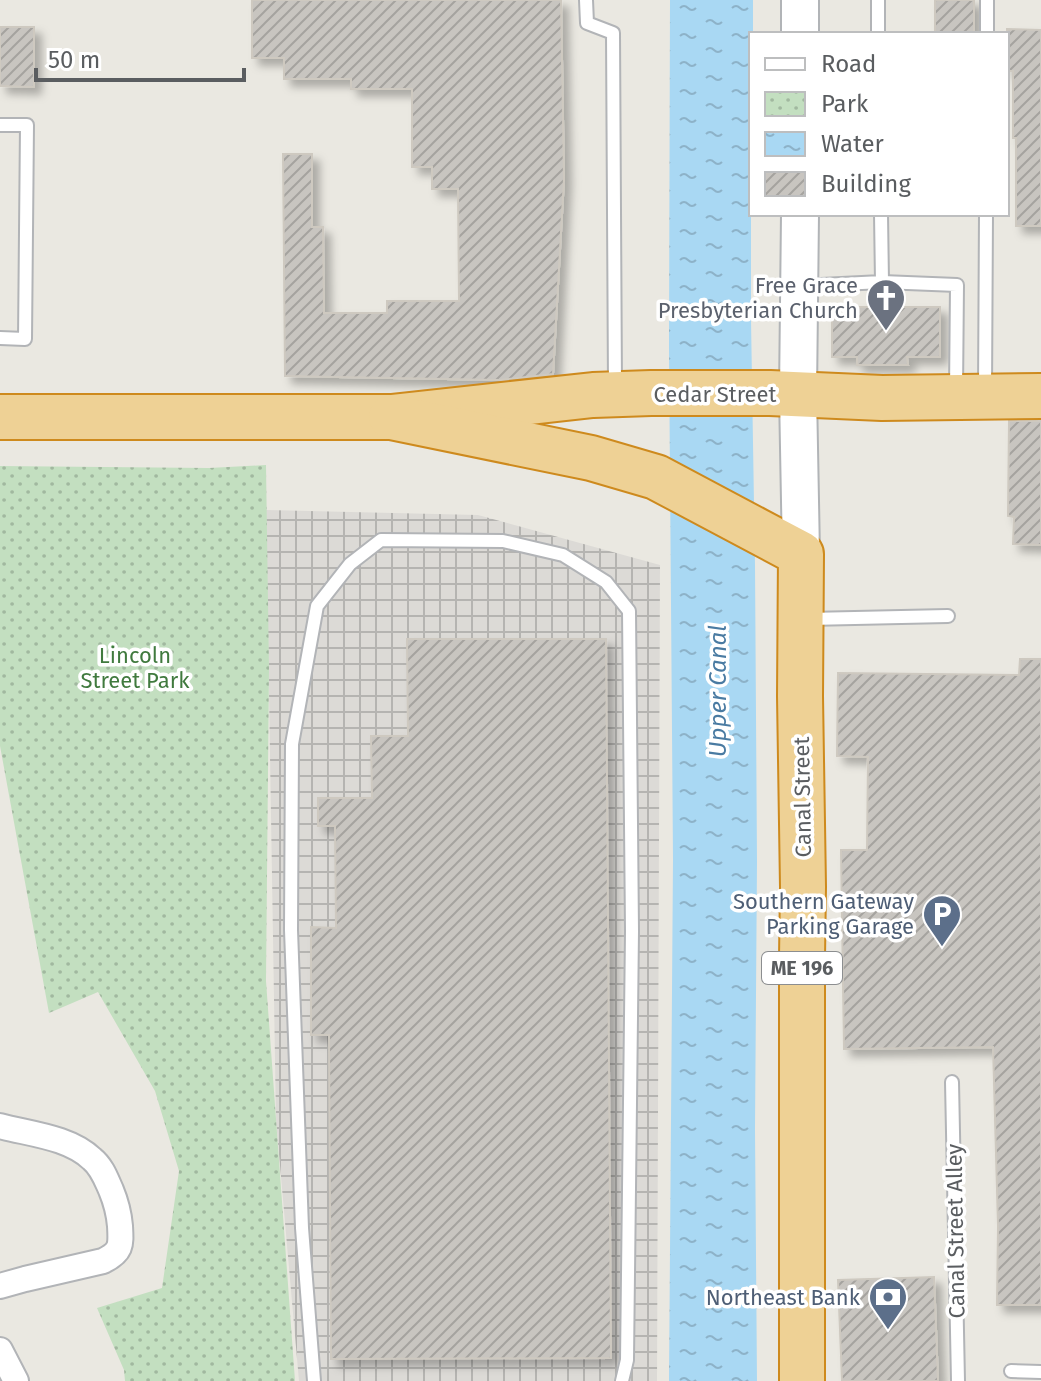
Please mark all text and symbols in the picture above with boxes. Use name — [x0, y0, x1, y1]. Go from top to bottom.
scale bar — [36, 32, 244, 82]
legend — [749, 32, 1009, 216]
text: 50 m — [48, 46, 100, 74]
text: Road — [821, 50, 876, 78]
text: Park — [821, 90, 869, 118]
text: Water — [821, 130, 885, 158]
text: Building — [821, 170, 911, 198]
place label: Free Grace Presbyterian Church — [658, 272, 858, 324]
church icon: Free Grace Presbyterian Church — [865, 277, 907, 332]
street label: Cedar Street — [653, 381, 777, 408]
water label: Upper Canal — [704, 625, 732, 757]
park label: Lincoln Street Park — [81, 642, 190, 694]
street label: Canal Street — [788, 736, 817, 858]
place label: Southern Gateway Parking Garage — [733, 888, 914, 940]
parking icon: Southern Gateway Parking Garage — [921, 893, 963, 948]
road number: ME 196 — [762, 952, 842, 984]
street label: Canal Street Alley — [940, 1143, 971, 1319]
bank icon: Northeast Bank — [867, 1276, 909, 1331]
place label: Northeast Bank — [706, 1284, 861, 1311]

